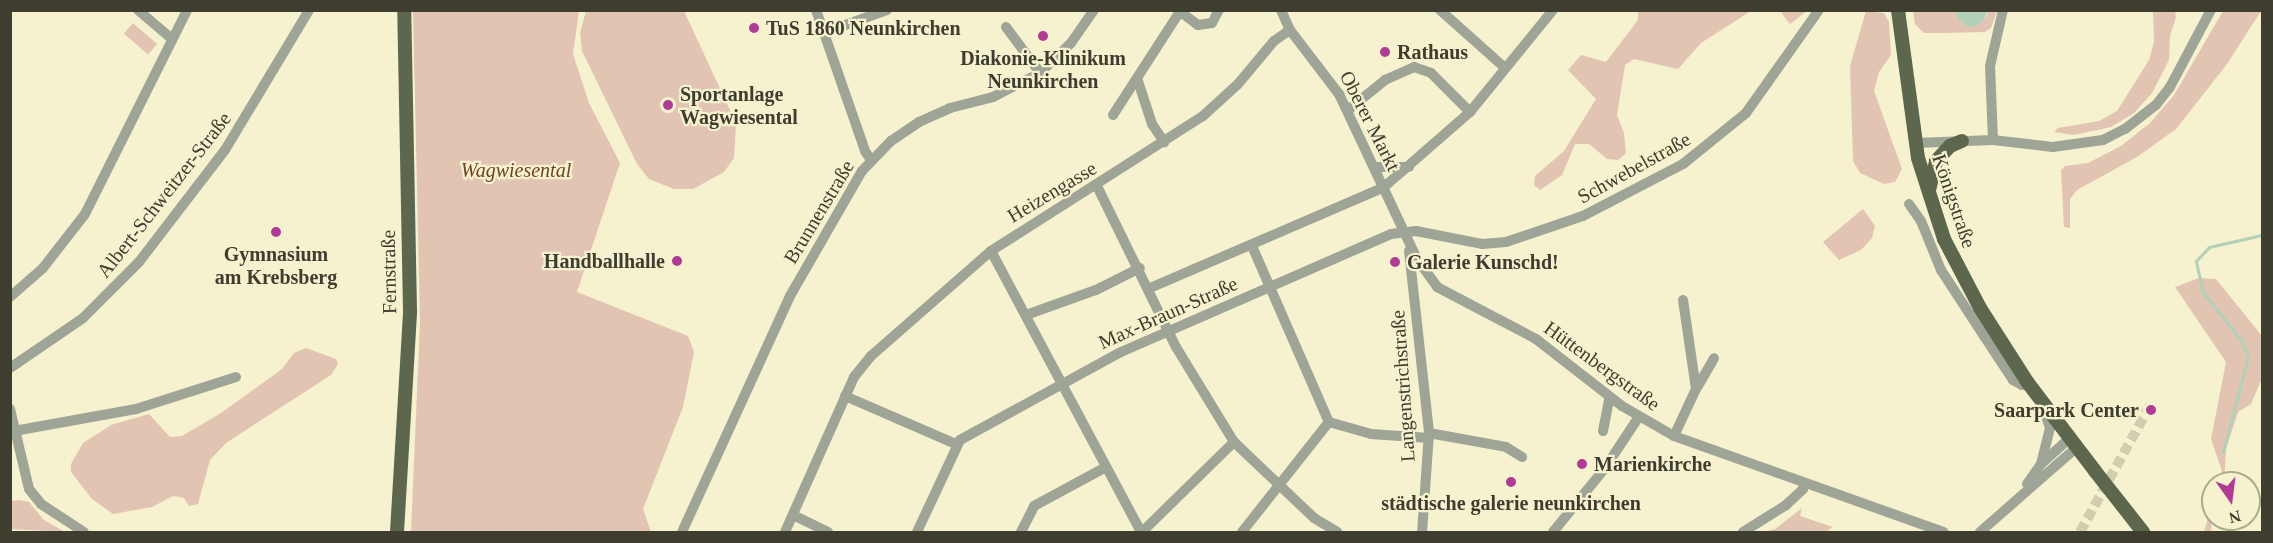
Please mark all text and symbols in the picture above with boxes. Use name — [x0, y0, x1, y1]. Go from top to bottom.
place label: TuS 1860 Neunkirchen — [766, 16, 961, 40]
marker: TuS 1860 Neunkirchen — [747, 21, 761, 35]
marker: Diakonie-Klinikum Neunkirchen — [1034, 27, 1052, 45]
place label: Rathaus — [1397, 40, 1468, 64]
marker: Rathaus — [1378, 45, 1392, 59]
place label: Diakonie-Klinikum Neunkirchen — [960, 47, 1126, 94]
street label: Oberer Markt — [1334, 67, 1406, 175]
place label: Sportanlage Wagwiesental — [680, 82, 798, 129]
marker: Sportanlage Wagwiesental — [661, 98, 675, 112]
street label: Albert-Schweitzer-Straße — [92, 107, 236, 283]
street label: Schwebelstraße — [1573, 127, 1695, 209]
street label: Königstraße — [1927, 151, 1981, 251]
street label: Brunnenstraße — [779, 156, 859, 268]
street label: Heizengasse — [1003, 156, 1101, 228]
park label: Wagwiesental — [461, 158, 571, 182]
marker: Gymnasium am Krebsberg — [269, 225, 283, 239]
street label: Fernstraße — [376, 230, 402, 314]
place label: Gymnasium am Krebsberg — [215, 242, 337, 289]
place label: Handballhalle — [544, 249, 665, 273]
place label: Galerie Kunschd! — [1407, 250, 1559, 274]
marker: Handballhalle — [670, 254, 684, 268]
marker: Galerie Kunschd! — [1388, 255, 1402, 269]
street label: Max-Braun-Straße — [1095, 272, 1241, 354]
street label: Langenstrichstraße — [1386, 309, 1420, 463]
street label: Hüttenbergstraße — [1539, 316, 1665, 416]
place label: Saarpark Center — [1994, 398, 2139, 422]
marker: Saarpark Center — [2144, 403, 2158, 417]
place label: Marienkirche — [1594, 452, 1711, 476]
marker: Marienkirche — [1575, 457, 1589, 471]
north arrow — [2201, 471, 2261, 531]
marker: städtische galerie neunkirchen — [1504, 475, 1518, 489]
place label: städtische galerie neunkirchen — [1381, 491, 1641, 515]
text: N — [2227, 507, 2243, 527]

